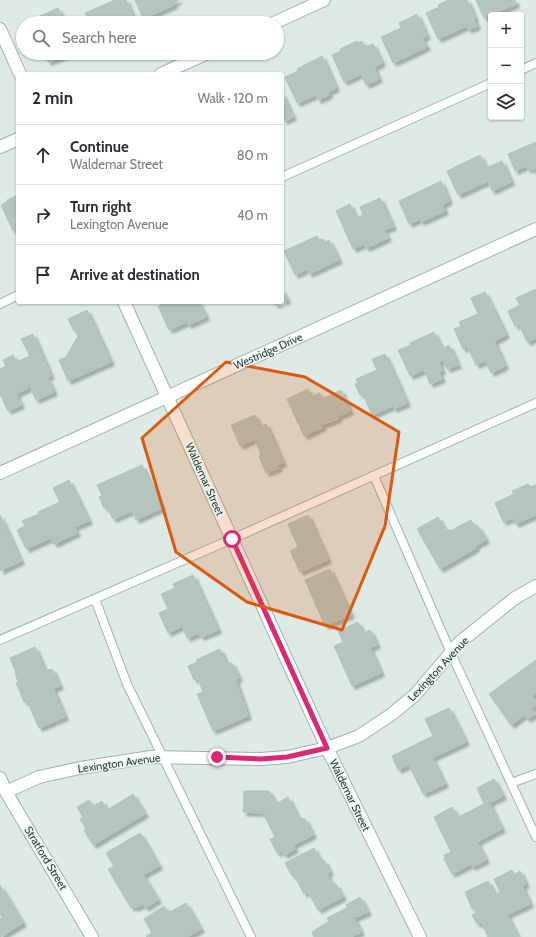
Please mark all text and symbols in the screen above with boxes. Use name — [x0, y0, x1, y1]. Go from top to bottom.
map controls — [488, 12, 524, 120]
button: + — [488, 12, 524, 48]
search box — [16, 16, 284, 60]
icon: search — [30, 27, 52, 49]
text: Search here — [62, 29, 137, 47]
button: − — [488, 48, 524, 84]
button: layers — [488, 84, 524, 120]
text: 2 min — [32, 88, 73, 108]
text: Walk · 120 m — [198, 90, 268, 106]
text: Continue — [70, 138, 129, 156]
icon: ahead — [32, 144, 54, 166]
text: 80 m — [237, 147, 268, 163]
text: Waldemar Street — [70, 156, 163, 172]
text: Turn right — [70, 198, 131, 216]
icon: right — [32, 204, 54, 226]
text: 40 m — [237, 207, 268, 223]
text: Lexington Avenue — [70, 216, 169, 232]
icon: arrive — [32, 264, 54, 286]
text: Arrive at destination — [70, 266, 200, 284]
street label: Westridge Drive — [231, 329, 305, 372]
street label: Waldemar Street — [183, 440, 228, 518]
route start — [223, 530, 241, 548]
street label: Lexington Avenue — [404, 633, 472, 704]
route end — [208, 748, 226, 766]
street label: Lexington Avenue — [77, 750, 162, 776]
street label: Waldemar Street — [326, 757, 374, 834]
street label: Stratford Street — [21, 824, 71, 893]

